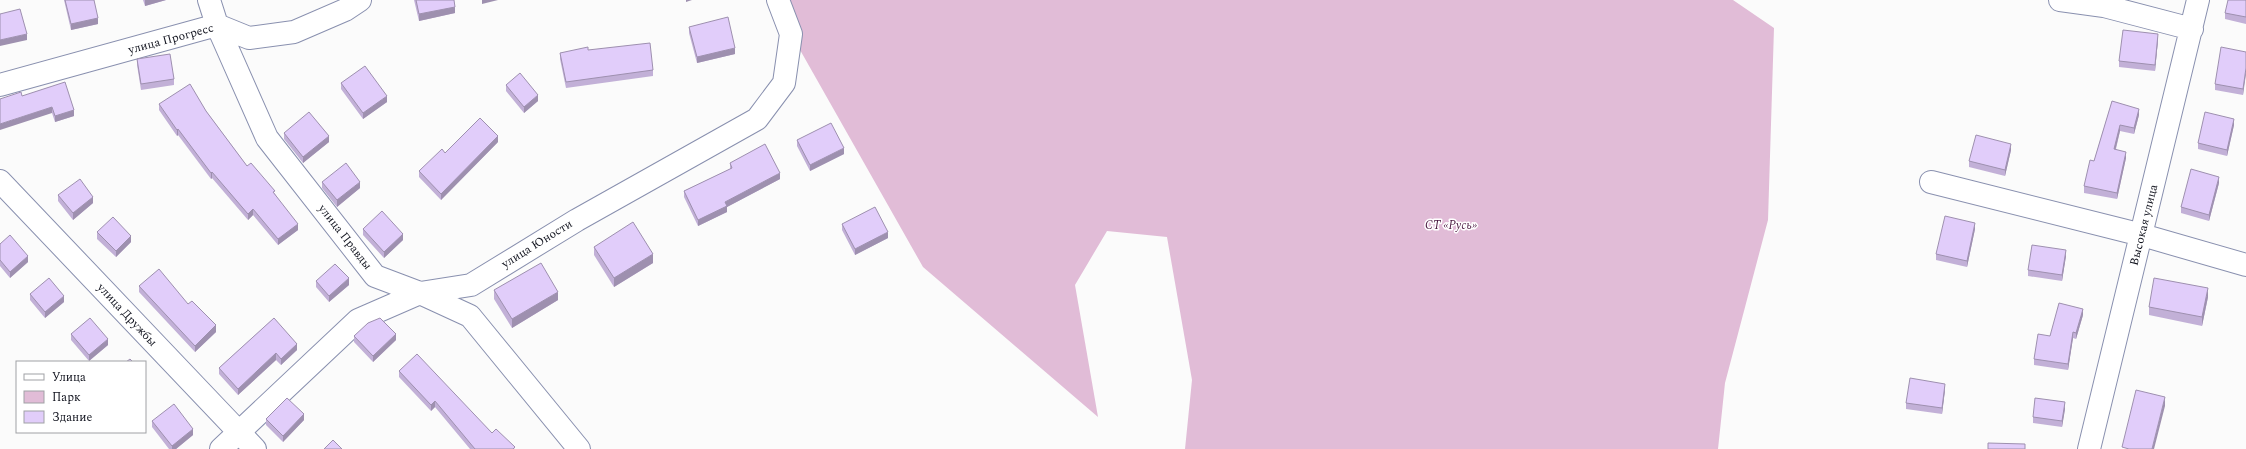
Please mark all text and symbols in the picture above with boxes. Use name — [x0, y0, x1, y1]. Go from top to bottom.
street label: улица Прогресс — [125, 18, 216, 60]
street label: Высокая улица — [2125, 182, 2163, 268]
street label: улица Правды — [313, 199, 377, 274]
street label: улица Юности — [497, 215, 576, 274]
park label: СТ «Русь» — [1425, 216, 1477, 235]
street label: улица Дружбы — [92, 278, 162, 351]
legend — [16, 361, 146, 433]
text: Улица — [52, 368, 86, 387]
text: Парк — [52, 388, 81, 407]
text: Здание — [52, 408, 92, 427]

